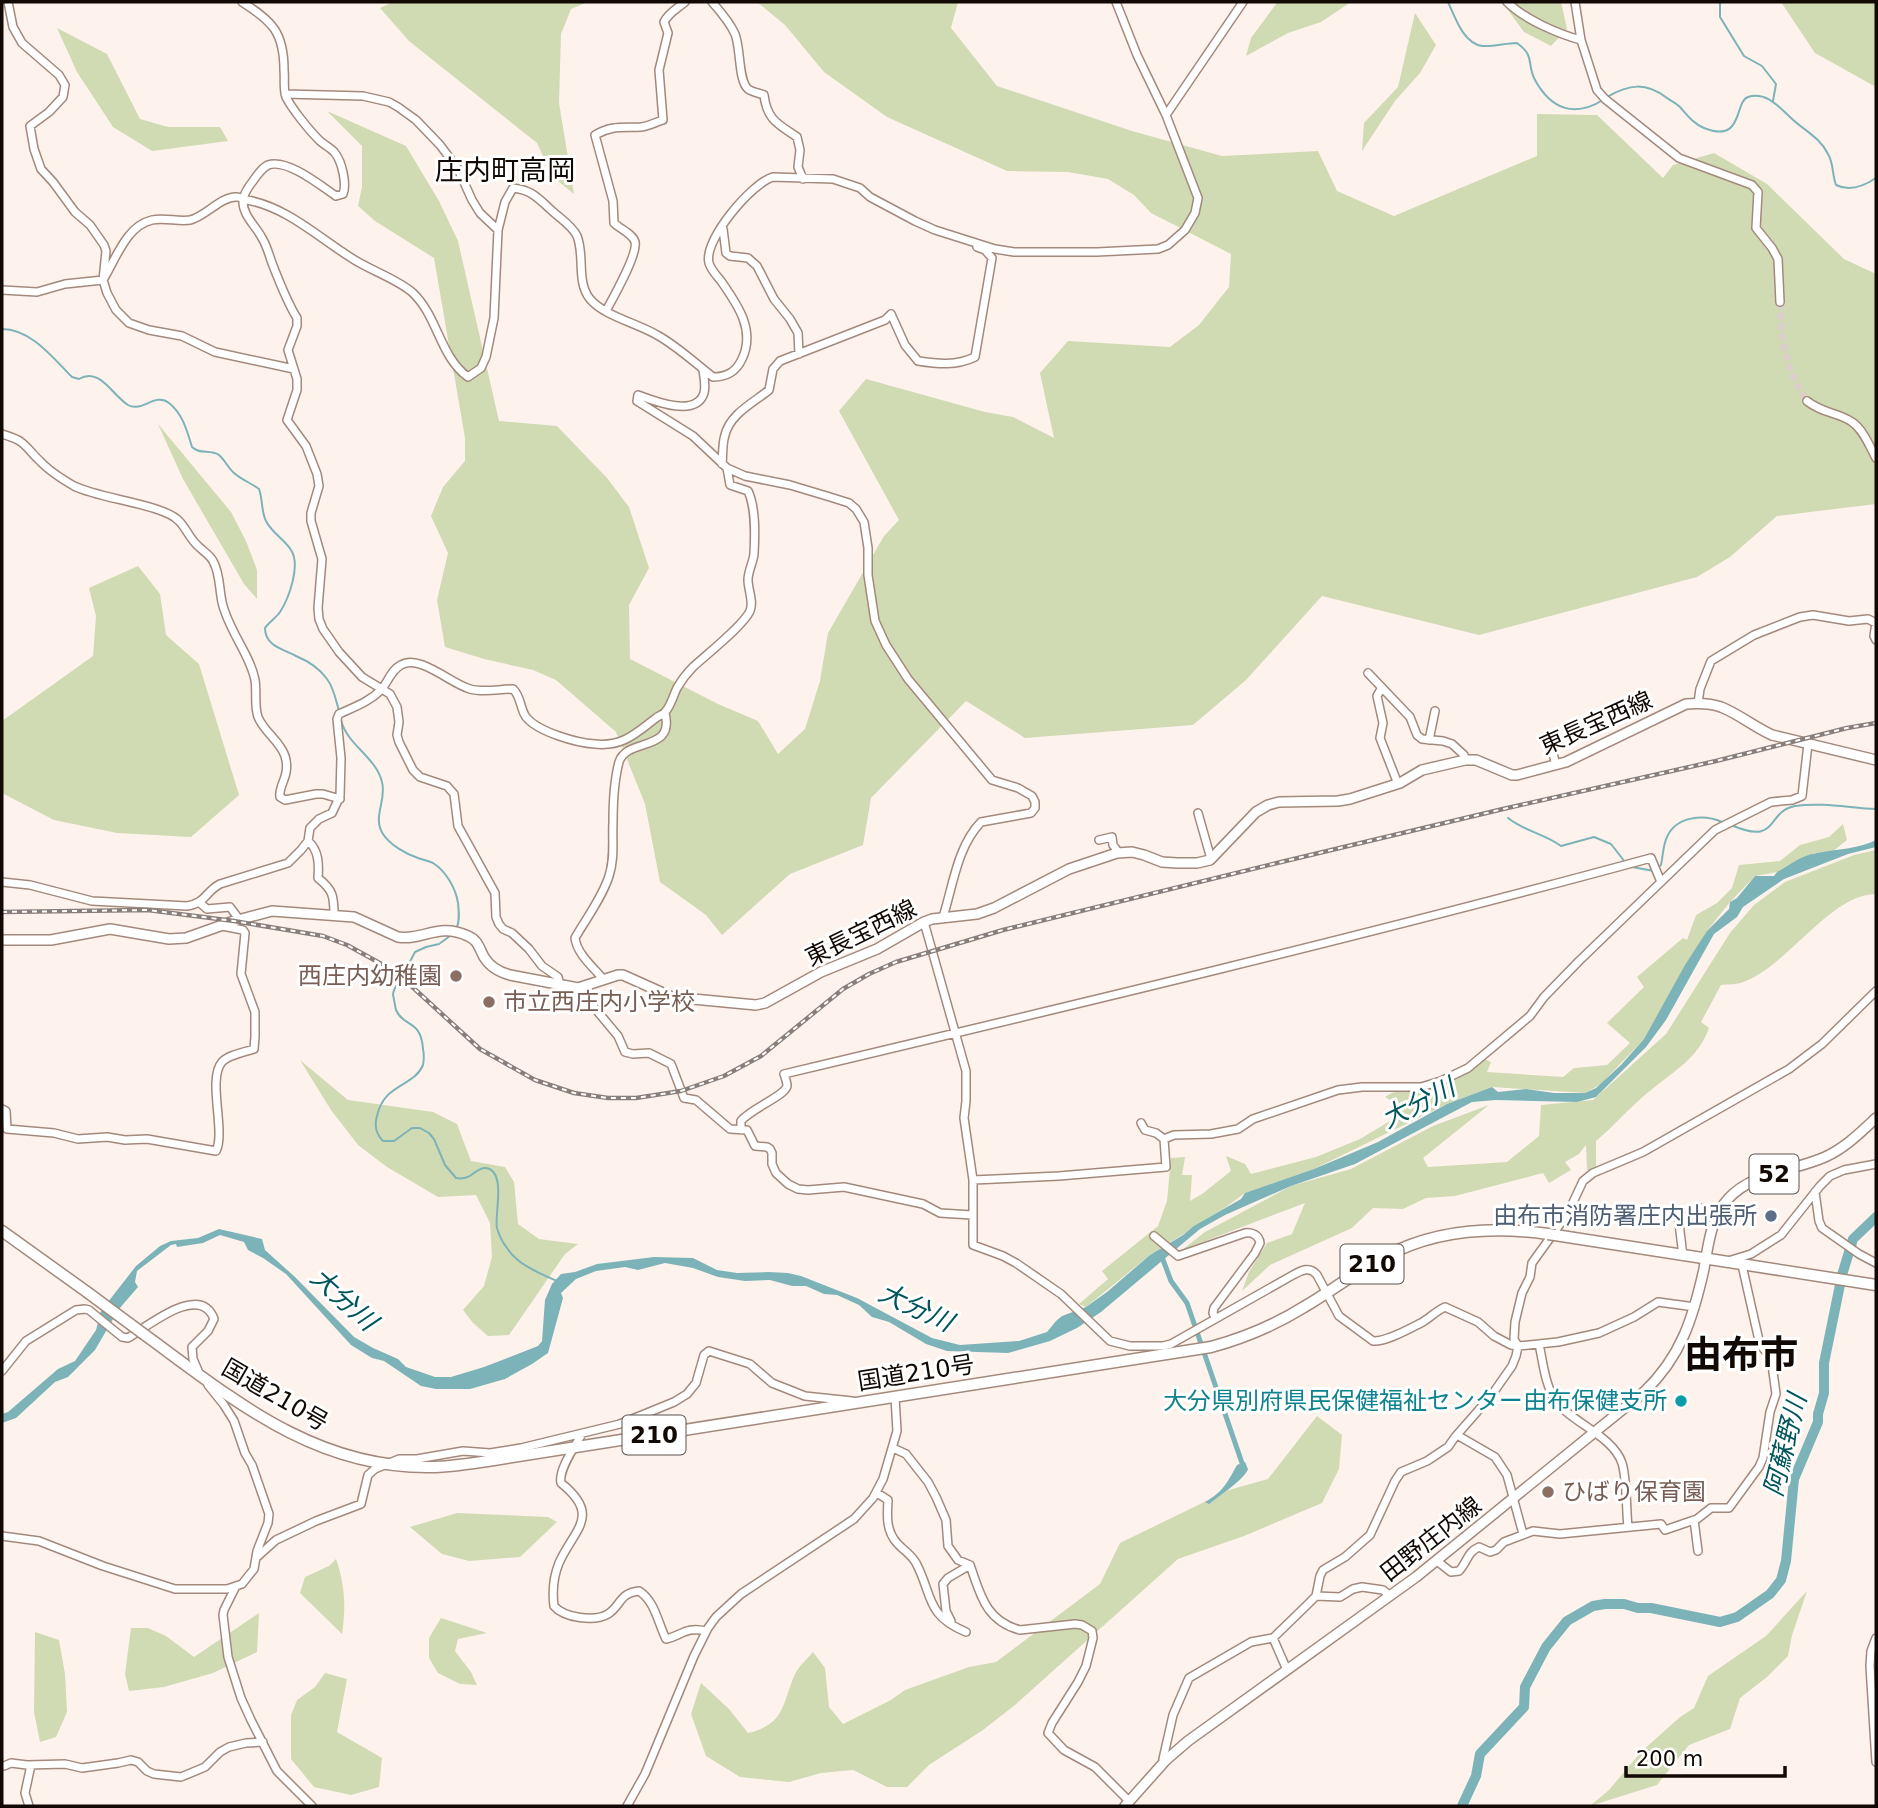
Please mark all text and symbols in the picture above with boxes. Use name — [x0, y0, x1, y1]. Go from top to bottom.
district label: 庄内町高岡 — [435, 154, 575, 187]
street label: 東長宝西線 — [1535, 686, 1657, 760]
street label: 東長宝西線 — [801, 894, 921, 972]
place label: 西庄内幼稚園 — [298, 962, 442, 990]
marker: 西庄内幼稚園 — [448, 968, 464, 984]
place label: 市立西庄内小学校 — [503, 988, 695, 1016]
marker: 市立西庄内小学校 — [481, 994, 497, 1010]
water label: 大分川 — [1376, 1071, 1462, 1134]
road number: 52 — [1750, 1154, 1798, 1194]
place label: 由布市消防署庄内出張所 — [1493, 1202, 1757, 1230]
marker: 由布市消防署庄内出張所 — [1763, 1208, 1779, 1224]
road number: 210 — [1340, 1245, 1404, 1284]
water label: 大分川 — [305, 1262, 385, 1338]
water label: 大分川 — [874, 1277, 960, 1338]
district label: 由布市 — [1684, 1333, 1798, 1377]
street label: 国道210号 — [856, 1350, 976, 1396]
street label: 国道210号 — [217, 1353, 333, 1437]
place label: 大分県別府県民保健福祉センター由布保健支所 — [1163, 1387, 1667, 1415]
water label: 阿蘇野川 — [1758, 1388, 1813, 1499]
marker: 大分県別府県民保健福祉センター由布保健支所 — [1673, 1393, 1689, 1409]
road number: 210 — [622, 1416, 686, 1454]
place label: ひばり保育園 — [1562, 1478, 1706, 1506]
marker: ひばり保育園 — [1540, 1484, 1556, 1500]
street label: 田野庄内線 — [1375, 1491, 1487, 1587]
scale bar — [1626, 1734, 1785, 1778]
text: 200 m — [1636, 1747, 1703, 1771]

